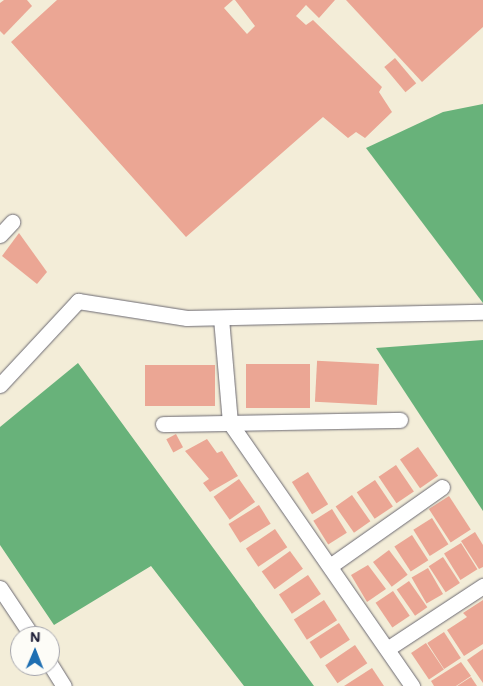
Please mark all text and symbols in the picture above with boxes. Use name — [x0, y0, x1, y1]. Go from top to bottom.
north arrow — [10, 626, 60, 676]
text: N — [30, 627, 41, 646]

